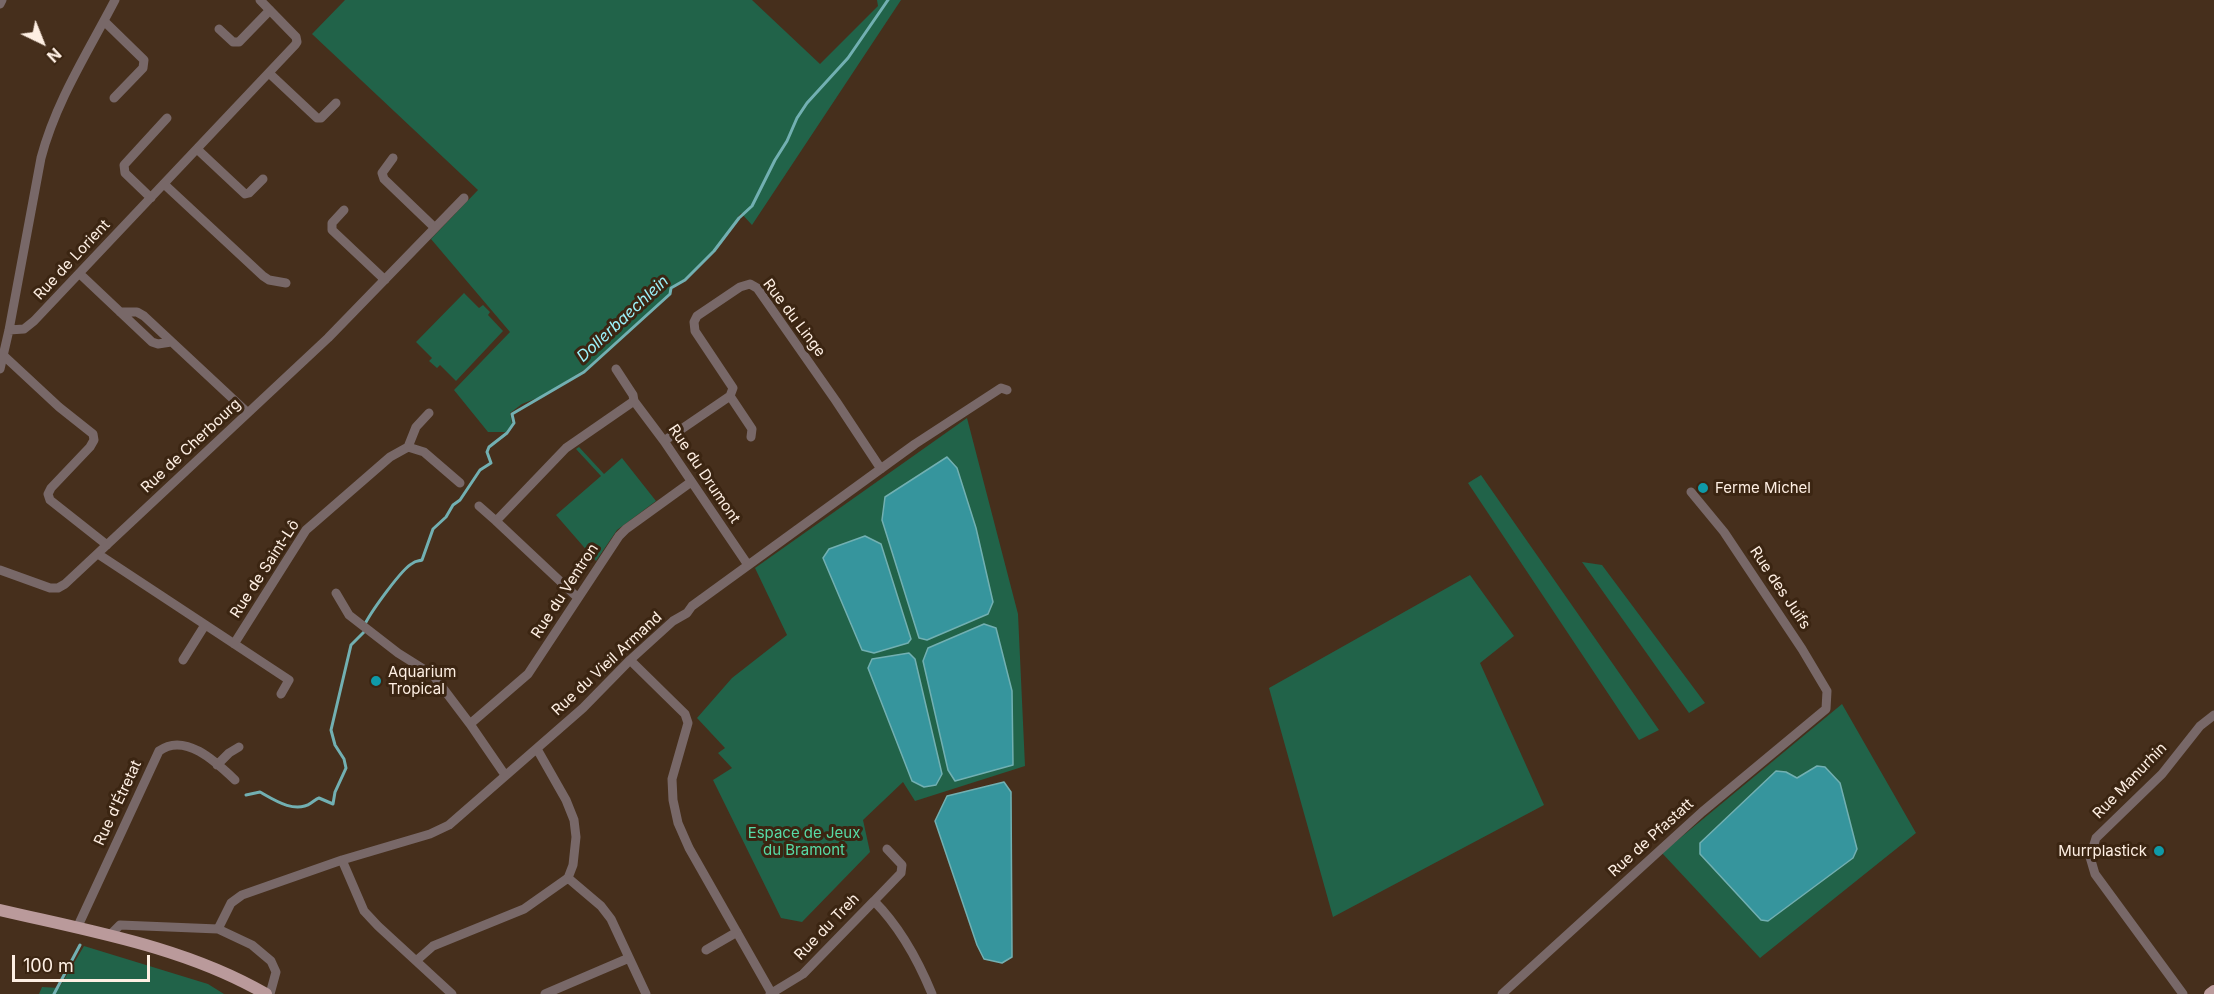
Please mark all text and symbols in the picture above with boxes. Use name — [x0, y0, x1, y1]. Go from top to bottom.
north arrow — [12, 12, 72, 72]
text: N — [43, 44, 66, 67]
street label: Rue de Lorient — [30, 216, 114, 304]
water label: Dollerbaechlein — [573, 272, 673, 366]
street label: Rue du Linge — [759, 276, 829, 360]
street label: Rue de Cherbourg — [137, 395, 245, 497]
street label: Rue du Drumont — [664, 421, 744, 527]
place label: Ferme Michel — [1715, 479, 1811, 497]
marker: Ferme Michel — [1696, 481, 1710, 495]
street label: Rue de Saint-Lô — [227, 517, 303, 621]
street label: Rue du Ventron — [528, 540, 602, 642]
street label: Rue des Juifs — [1746, 543, 1814, 633]
street label: Rue du Vieil Armand — [548, 608, 666, 720]
place label: Aquarium Tropical — [388, 663, 456, 698]
marker: Aquarium Tropical — [369, 674, 383, 688]
street label: Rue Manurhin — [2089, 739, 2171, 823]
street label: Rue d'Étretat — [90, 758, 146, 848]
street label: Rue de Pfastatt — [1605, 795, 1697, 881]
park label: Espace de Jeux du Bramont — [748, 824, 860, 859]
place label: Murrplastick — [2058, 842, 2147, 860]
marker: Murrplastick — [2152, 844, 2166, 858]
street label: Rue du Treh — [791, 890, 863, 964]
scale bar — [15, 943, 153, 981]
text: 100 m — [23, 955, 74, 976]

